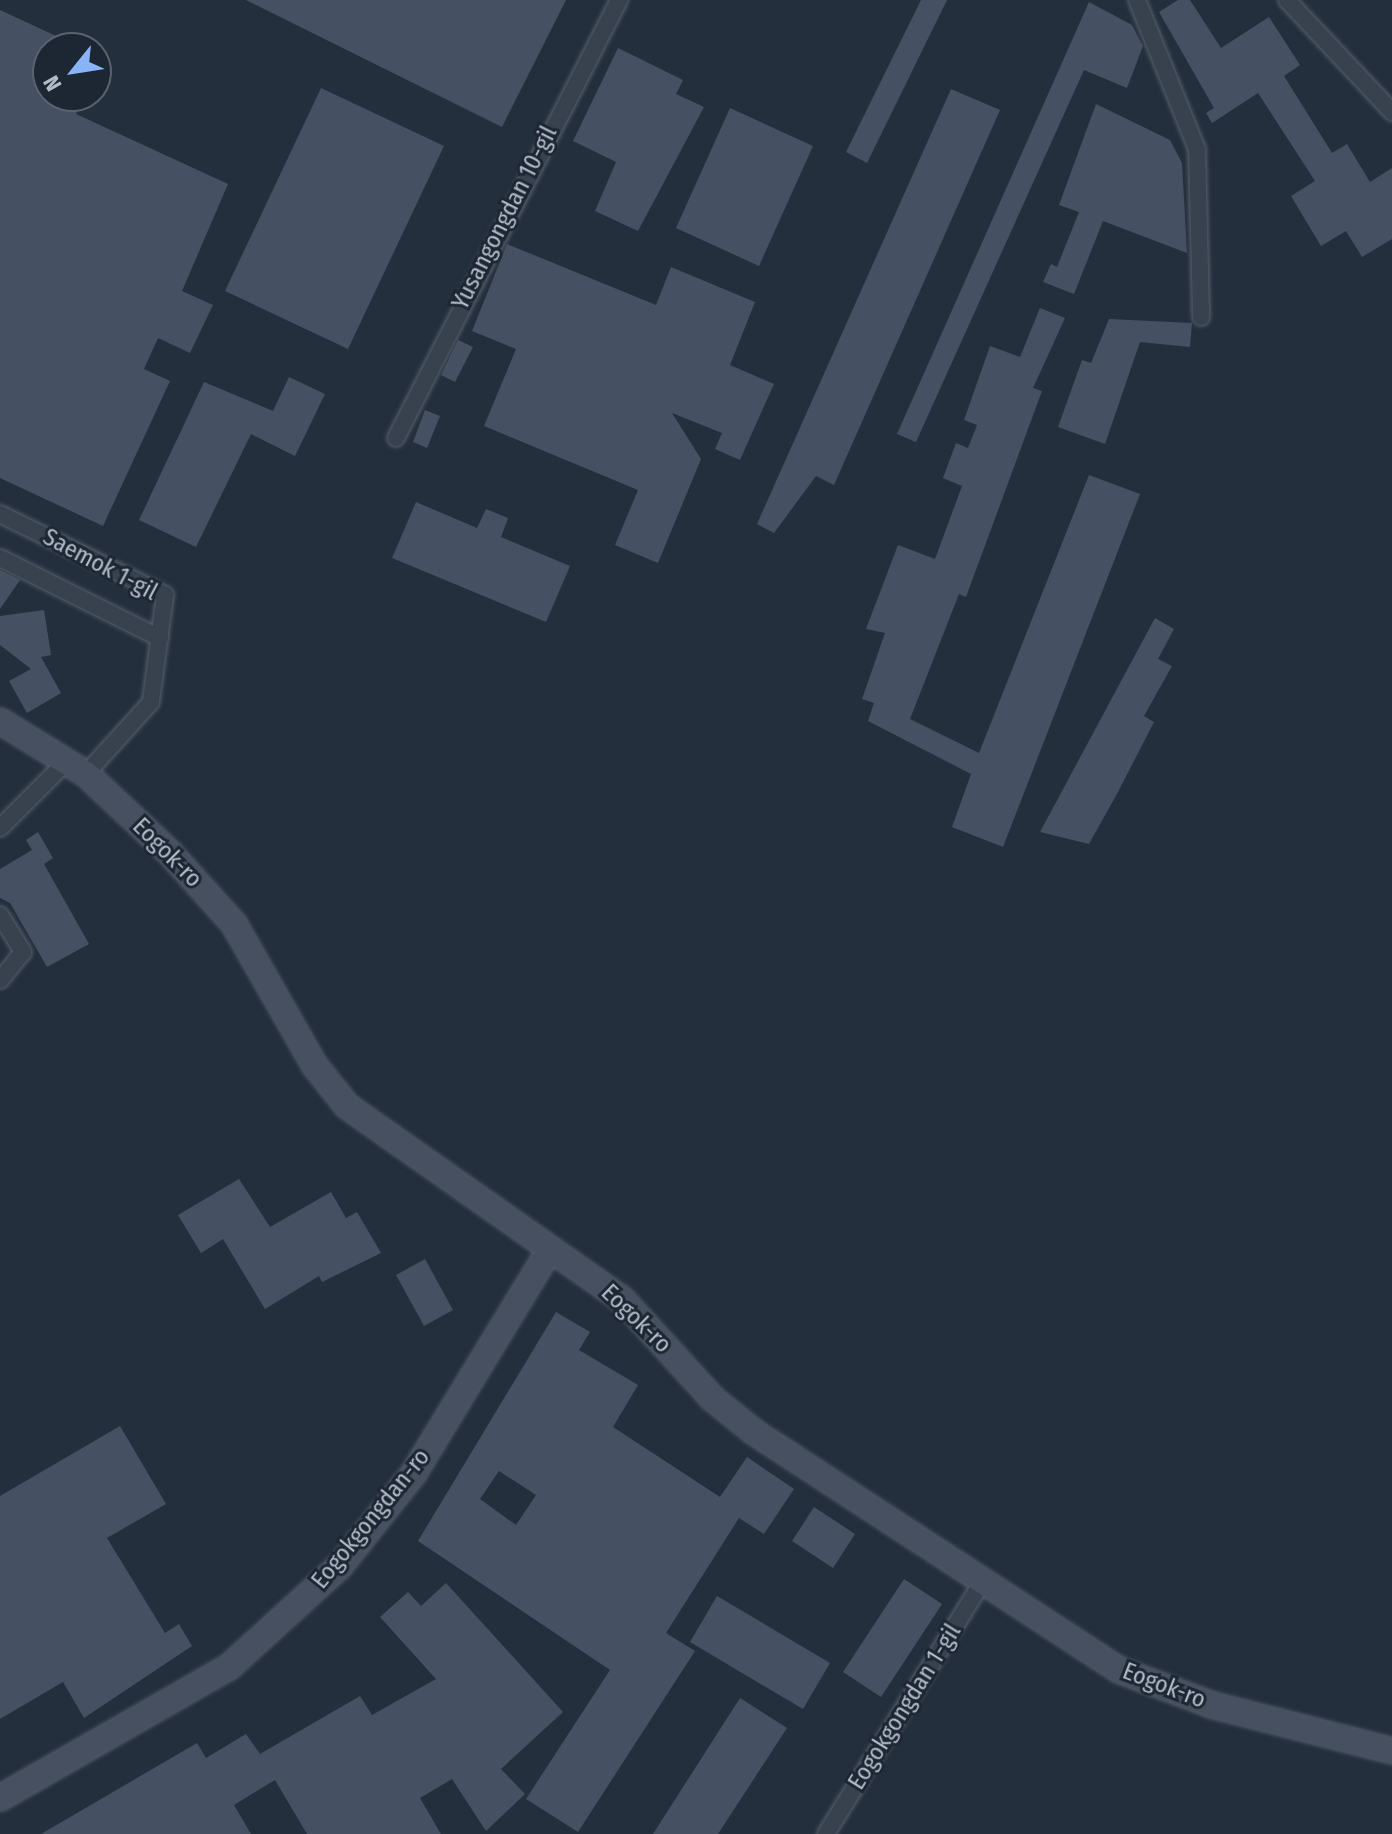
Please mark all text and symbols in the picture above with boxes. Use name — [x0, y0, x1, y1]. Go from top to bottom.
north arrow — [32, 32, 112, 112]
text: N — [38, 71, 68, 96]
street label: Yusangongdan 10-gil — [446, 121, 564, 315]
street label: Saemok 1-gil — [38, 523, 162, 607]
street label: Eogok-ro — [126, 812, 208, 894]
street label: Eogok-ro — [595, 1279, 677, 1359]
street label: Eogokgongdan-ro — [306, 1443, 436, 1595]
street label: Eogokgongdan 1-gil — [843, 1619, 967, 1795]
street label: Eogok-ro — [1118, 1657, 1210, 1715]

